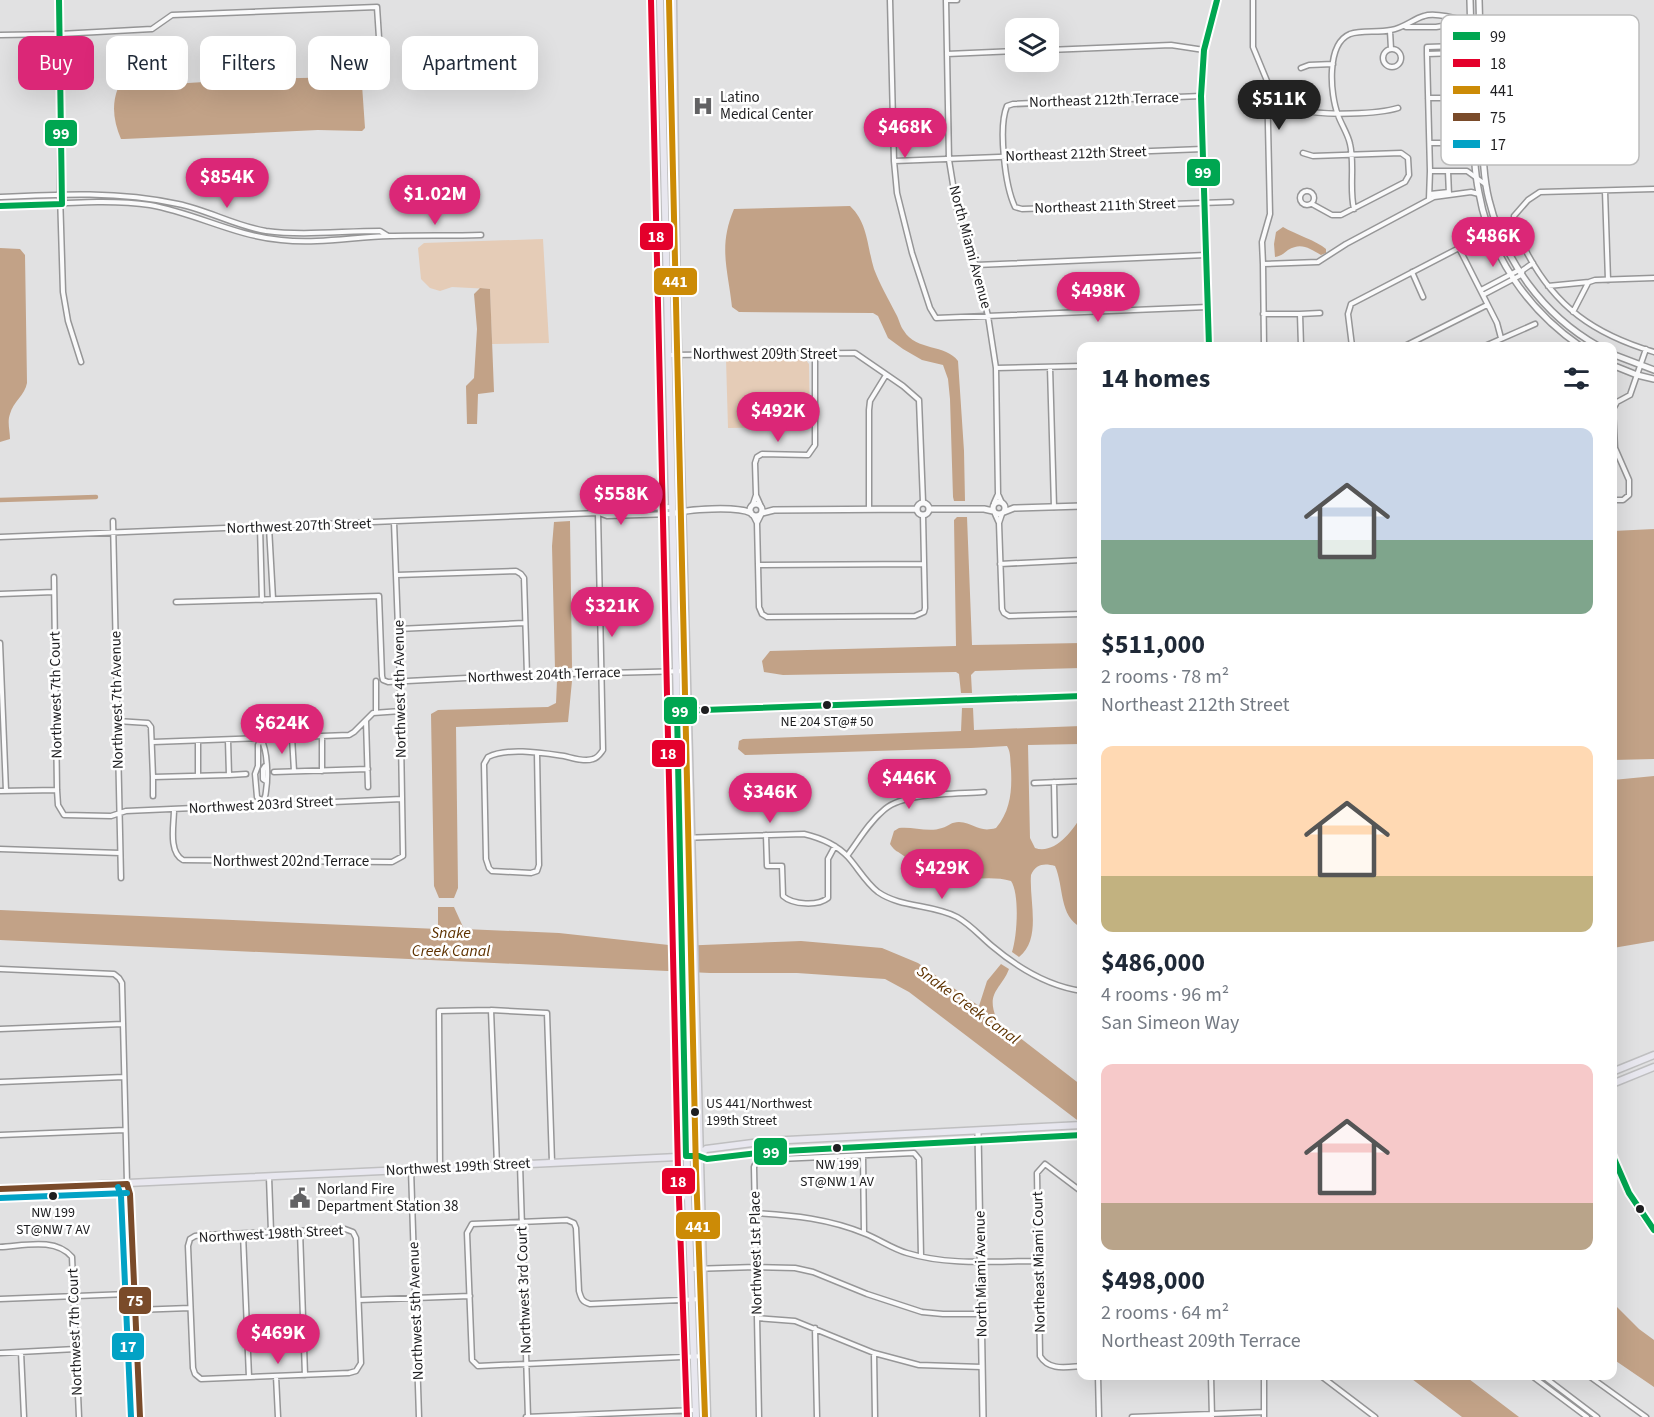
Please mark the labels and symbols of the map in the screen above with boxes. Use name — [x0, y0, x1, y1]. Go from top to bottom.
legend — [1441, 15, 1639, 165]
text: 99 — [1490, 26, 1506, 48]
text: 18 — [1490, 53, 1506, 75]
pin: $511K — [1237, 80, 1321, 131]
text: 441 — [1490, 80, 1514, 102]
place label: Latino Medical Center — [720, 87, 814, 125]
street label: Northeast 212th Terrace — [1029, 87, 1179, 113]
hospital icon: Latino Medical Center — [691, 94, 715, 118]
text: 75 — [1490, 107, 1506, 129]
pin: $468K — [863, 108, 947, 159]
line badge: 99 — [44, 119, 78, 147]
text: 99 — [53, 123, 69, 145]
text: 17 — [1490, 134, 1506, 156]
street label: Northeast 212th Street — [1005, 141, 1147, 167]
pin: $854K — [185, 158, 269, 209]
line badge: 99 — [1186, 158, 1221, 187]
text: 99 — [1195, 162, 1211, 184]
pin: $1.02M — [386, 175, 484, 226]
street label: North Miami Avenue — [943, 183, 997, 311]
street label: Northeast 211th Street — [1034, 193, 1176, 219]
pin: $486K — [1451, 217, 1535, 268]
line badge: 18 — [639, 222, 674, 251]
text: 18 — [648, 226, 664, 248]
line badge: 441 — [653, 267, 698, 296]
text: 441 — [662, 271, 688, 293]
pin: $498K — [1056, 272, 1140, 323]
street label: Northwest 209th Street — [693, 344, 837, 365]
pin: $492K — [736, 392, 820, 443]
pin: $558K — [579, 475, 663, 526]
street label: Northwest 207th Street — [226, 513, 372, 539]
pin: $321K — [570, 587, 654, 638]
street label: Northwest 4th Avenue — [388, 620, 412, 758]
street label: Northwest 7th Court — [44, 631, 68, 759]
street label: Northwest 7th Avenue — [105, 631, 129, 769]
street label: Northwest 204th Terrace — [467, 662, 621, 688]
line badge: 99 — [663, 696, 698, 725]
marker: NE 204 ST@# 50 — [821, 699, 833, 711]
text: 99 — [672, 701, 688, 723]
pin: $624K — [240, 704, 324, 755]
unlabelled marker — [699, 704, 711, 716]
place label: NE 204 ST@# 50 — [780, 712, 874, 732]
line badge: 18 — [651, 739, 686, 768]
text: 18 — [660, 743, 676, 765]
pin: $446K — [867, 759, 951, 810]
pin: $346K — [728, 773, 812, 824]
street label: Northwest 203rd Street — [188, 791, 334, 819]
pin: $429K — [900, 849, 984, 900]
street label: Northwest 202nd Terrace — [213, 851, 369, 872]
water label: Snake Creek Canal — [412, 922, 490, 962]
water label: Snake Creek Canal — [912, 960, 1024, 1050]
place label: US 441/Northwest 199th Street — [706, 1094, 812, 1131]
marker: US 441/Northwest 199th Street — [689, 1106, 701, 1118]
line badge: 99 — [753, 1137, 788, 1166]
text: 99 — [763, 1142, 779, 1164]
marker: NW 199 ST@NW 1 AV — [831, 1142, 843, 1154]
street label: Northwest 199th Street — [385, 1153, 531, 1181]
place label: NW 199 ST@NW 1 AV — [800, 1155, 875, 1192]
line badge: 18 — [661, 1167, 696, 1195]
text: 18 — [670, 1171, 686, 1193]
place label: Norland Fire Department Station 38 — [317, 1179, 459, 1217]
public building icon: Norland Fire Department Station 38 — [288, 1186, 312, 1210]
marker: NW 199 ST@NW 7 AV — [47, 1190, 59, 1202]
street label: Northwest 1st Place — [744, 1191, 768, 1315]
street label: Northeast Miami Court — [1027, 1191, 1051, 1333]
place label: NW 199 ST@NW 7 AV — [16, 1203, 91, 1240]
unlabelled marker — [1634, 1203, 1646, 1215]
street label: North Miami Avenue — [969, 1210, 993, 1338]
line badge: 441 — [675, 1211, 721, 1240]
text: 441 — [685, 1216, 711, 1238]
street label: Northwest 198th Street — [198, 1220, 344, 1248]
street label: Northwest 3rd Court — [511, 1226, 537, 1354]
street label: Northwest 5th Avenue — [403, 1241, 429, 1381]
street label: Northwest 7th Court — [62, 1268, 88, 1396]
line badge: 75 — [118, 1286, 152, 1315]
text: 75 — [127, 1290, 143, 1312]
pin: $469K — [236, 1314, 320, 1365]
line badge: 17 — [111, 1332, 145, 1361]
text: 17 — [120, 1336, 136, 1358]

